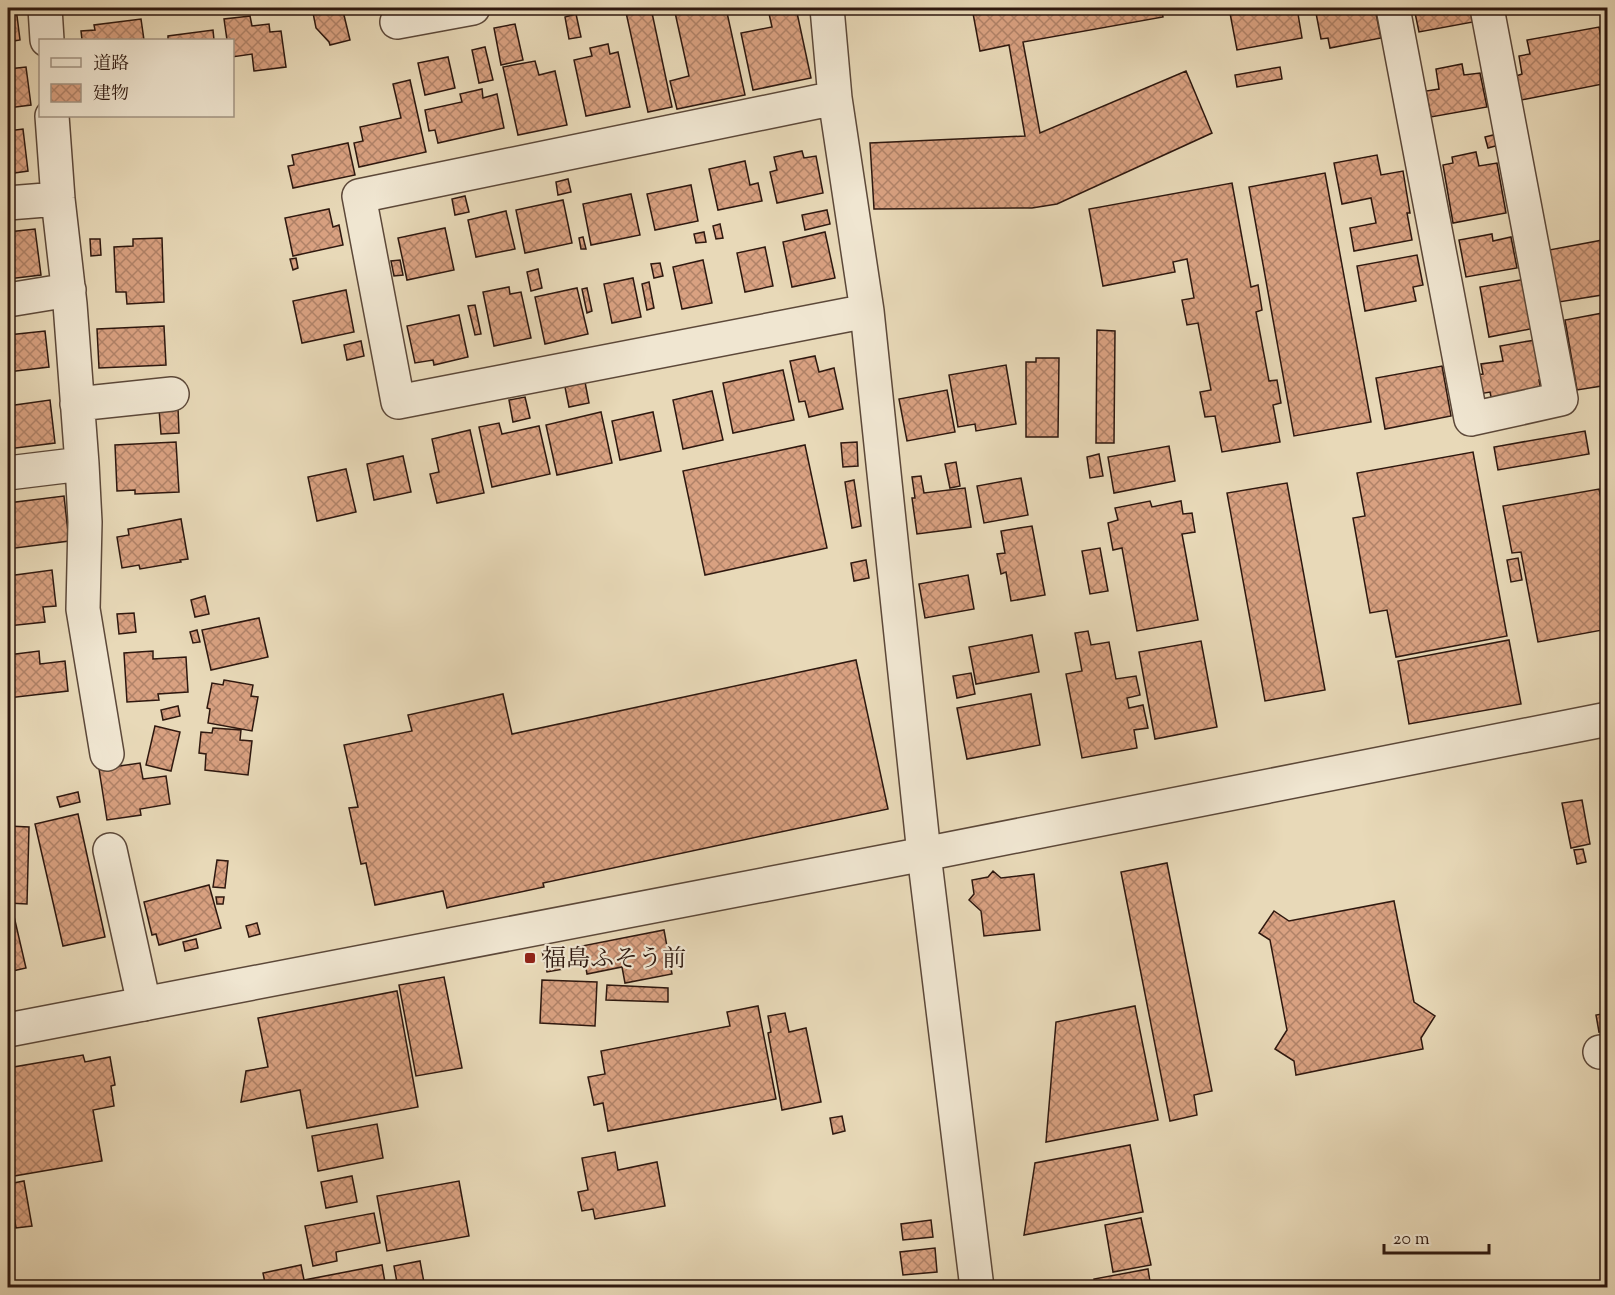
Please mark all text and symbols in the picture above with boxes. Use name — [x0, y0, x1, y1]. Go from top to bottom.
legend — [39, 39, 234, 117]
text: 道路 — [93, 52, 129, 78]
text: 建物 — [93, 82, 129, 108]
place label: 福島ふそう前 — [542, 943, 686, 977]
marker: 福島ふそう前 — [523, 951, 537, 965]
scale bar — [1384, 1217, 1489, 1255]
text: 20 m — [1393, 1227, 1430, 1253]

